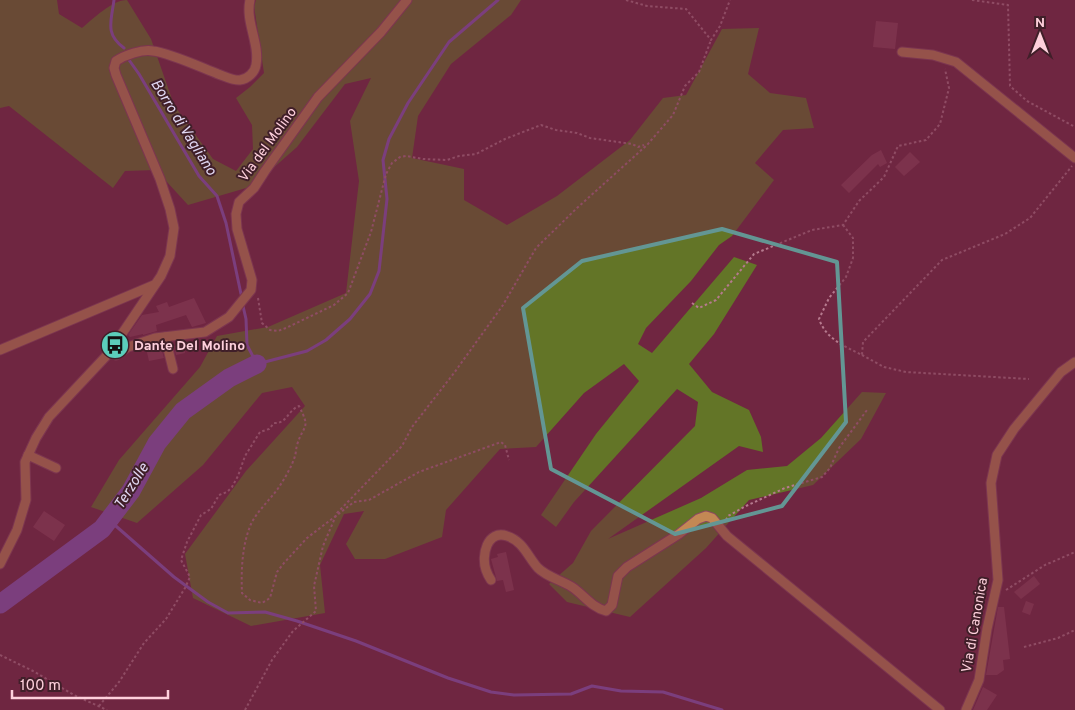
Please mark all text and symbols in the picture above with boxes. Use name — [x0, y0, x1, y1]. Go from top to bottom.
north arrow — [1015, 10, 1065, 60]
text: N — [1035, 15, 1045, 32]
water label: Borro di Vagliano — [146, 76, 220, 179]
street label: Via del Molino — [235, 104, 301, 185]
bus stop icon: Dante Del Molino — [100, 330, 130, 360]
place label: Dante Del Molino — [134, 338, 245, 355]
water label: Terzolle — [111, 460, 154, 513]
street label: Via di Canonica — [959, 576, 992, 674]
scale bar — [12, 668, 169, 700]
text: 100 m — [20, 677, 61, 696]

